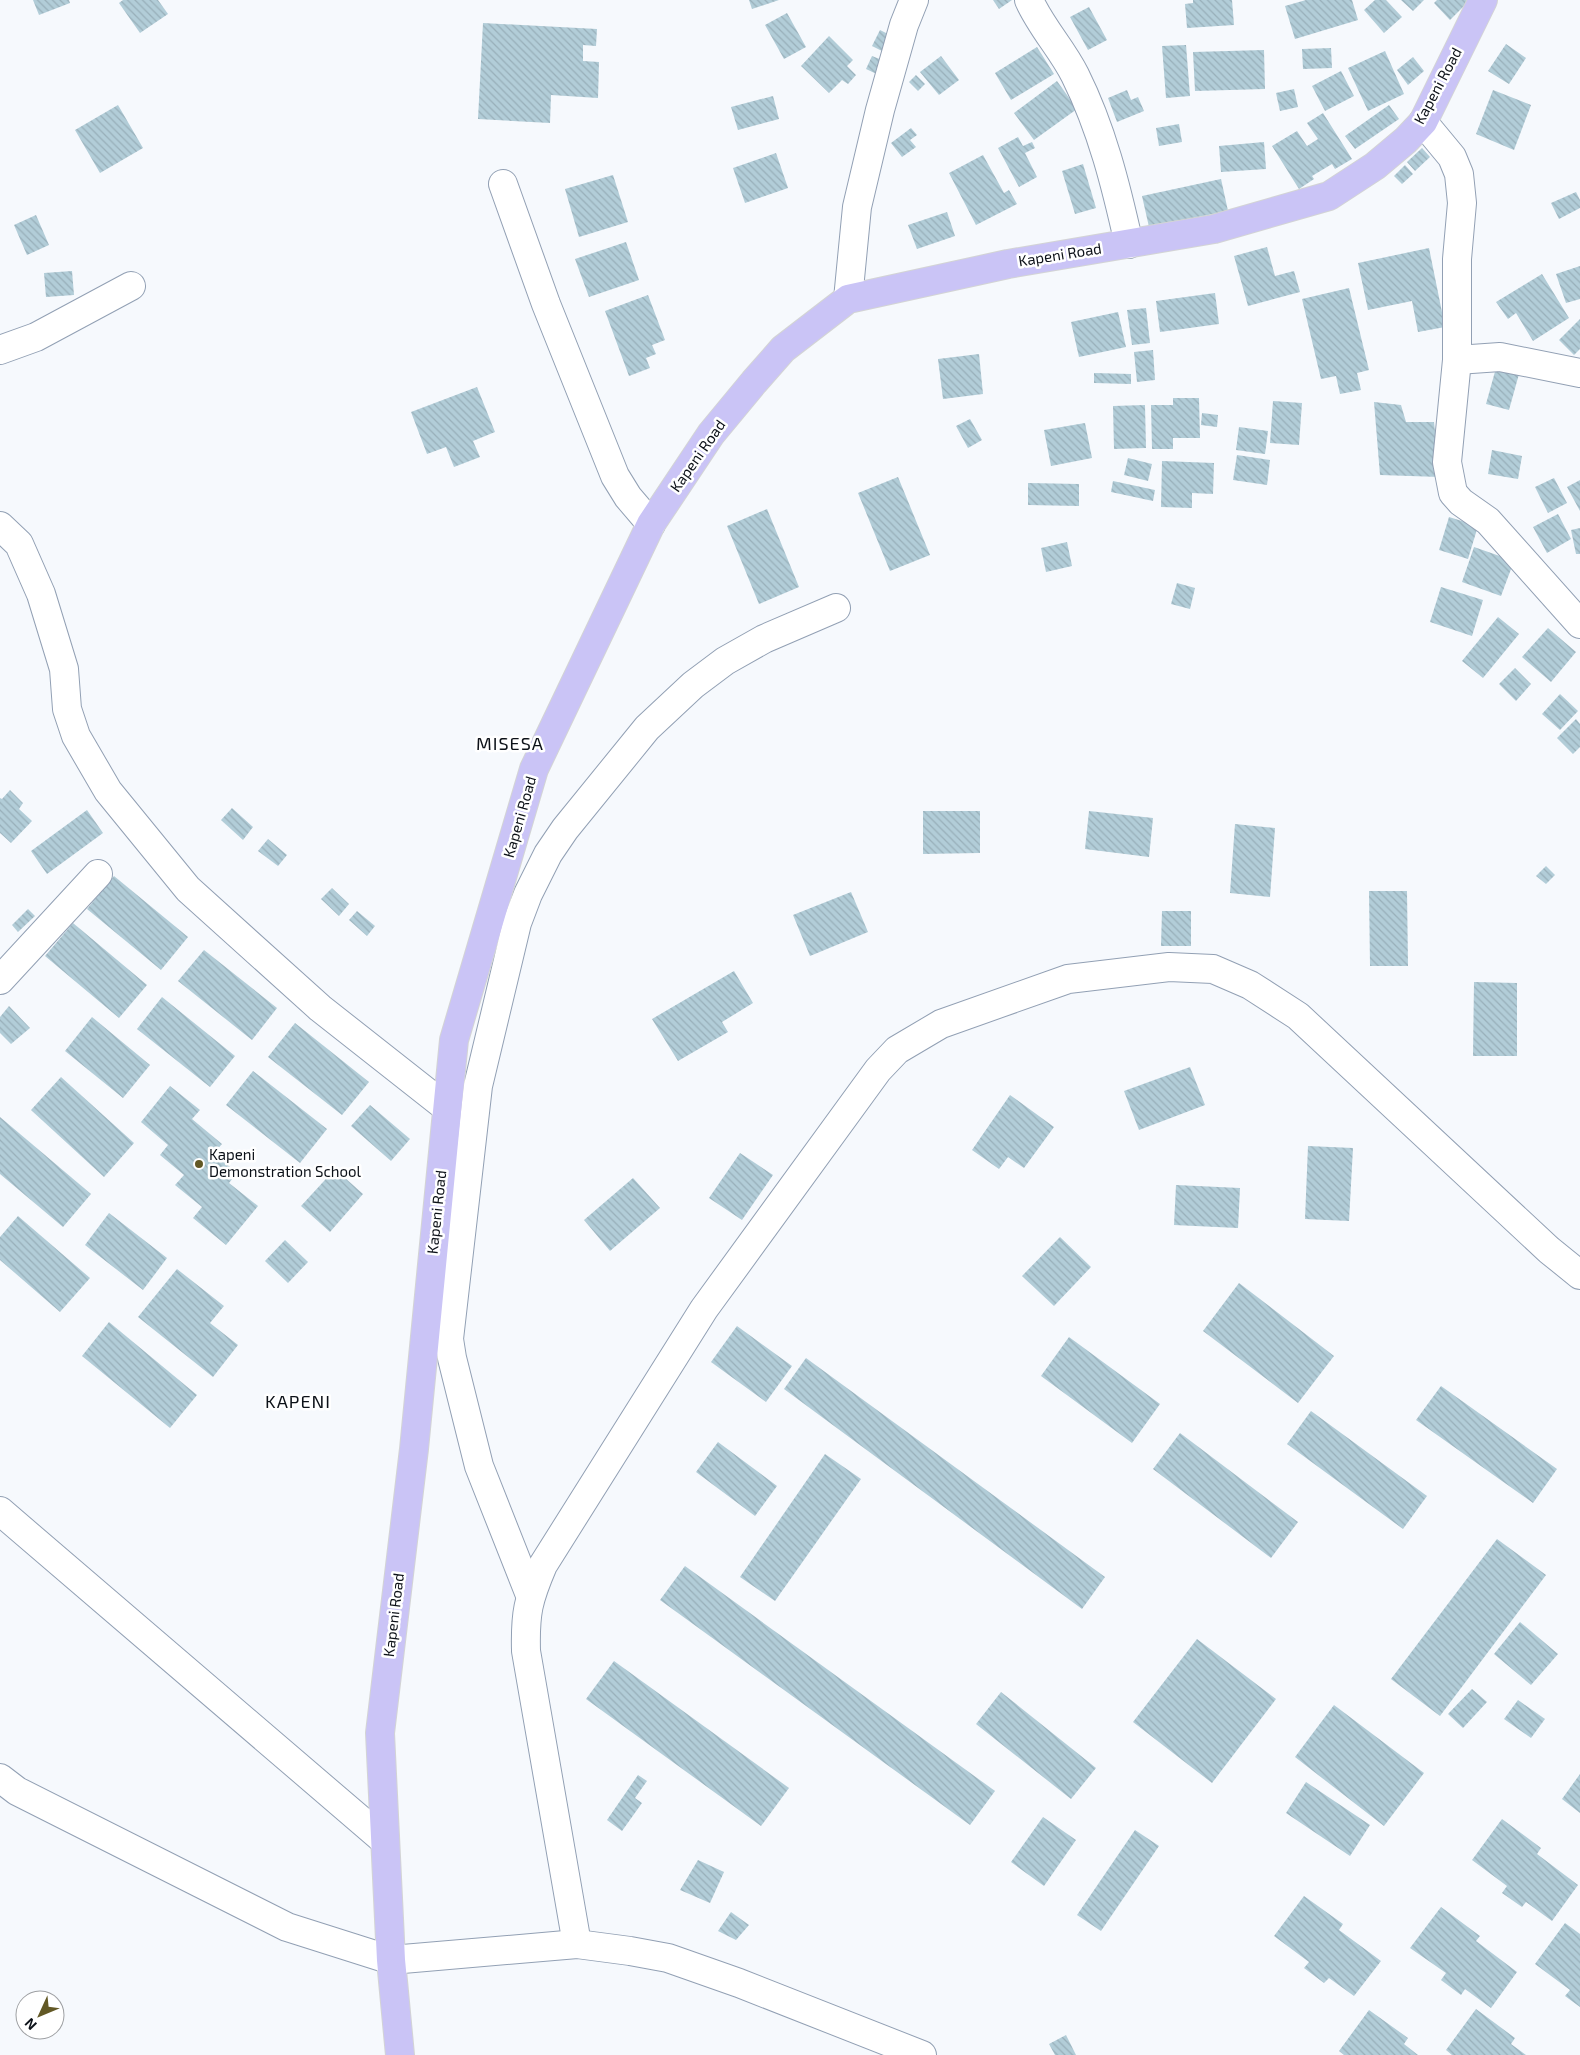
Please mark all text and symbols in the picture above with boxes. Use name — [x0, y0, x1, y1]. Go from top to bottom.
street label: Kapeni Road — [1409, 44, 1465, 127]
street label: Kapeni Road — [1017, 239, 1103, 269]
street label: Kapeni Road — [666, 416, 729, 495]
district label: MISESA — [476, 732, 544, 754]
street label: Kapeni Road — [499, 774, 539, 860]
place label: Kapeni Demonstration School — [209, 1145, 361, 1180]
marker: Kapeni Demonstration School — [193, 1158, 205, 1170]
street label: Kapeni Road — [423, 1169, 449, 1255]
district label: KAPENI — [265, 1390, 331, 1412]
street label: Kapeni Road — [379, 1572, 407, 1658]
north arrow — [15, 1990, 65, 2040]
text: N — [21, 2015, 40, 2034]

